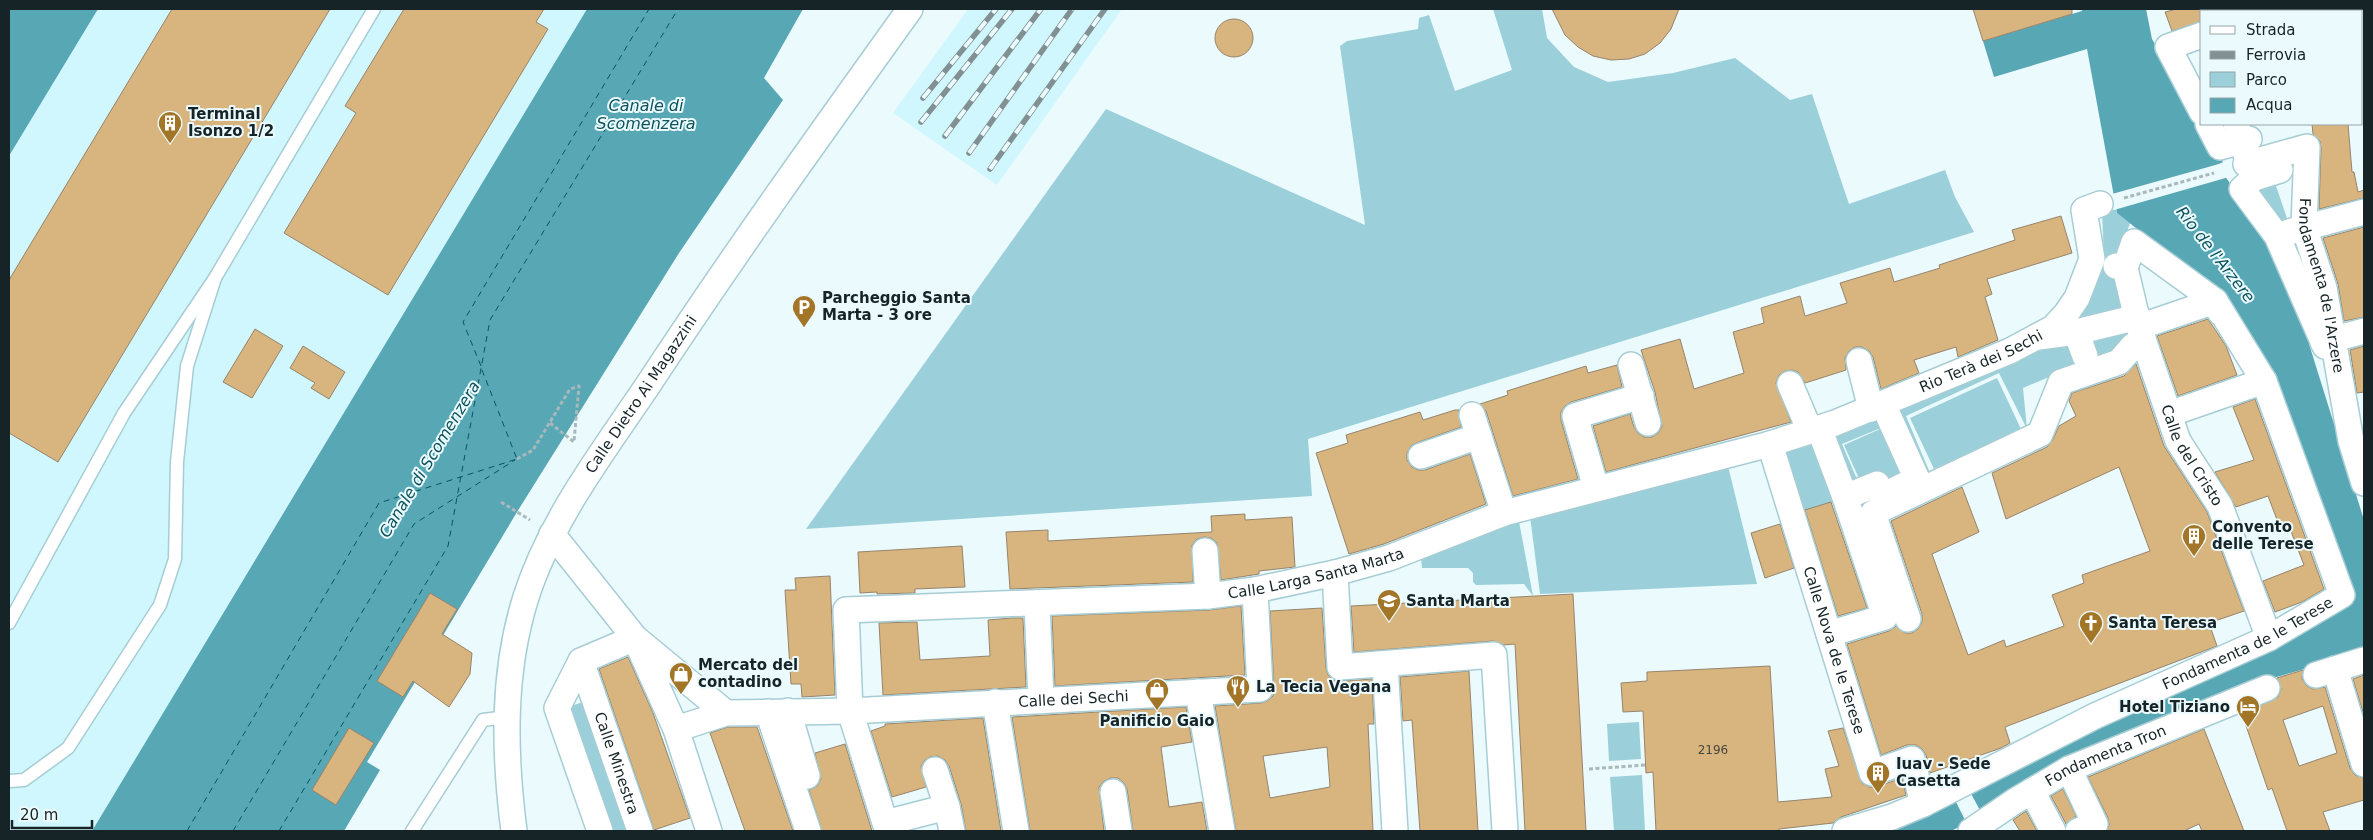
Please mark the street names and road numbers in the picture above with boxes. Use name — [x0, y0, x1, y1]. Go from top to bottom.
street label: Fondamenta de l'Arzere — [2295, 198, 2348, 374]
street label: Calle Dietro Ai Magazzini — [582, 312, 701, 477]
street label: Rio Terà dei Sechi — [1917, 326, 2046, 396]
street label: Calle del Cristo — [2157, 402, 2227, 509]
street label: Calle Larga Santa Marta — [1227, 544, 1407, 602]
street label: Calle Nova de le Terese — [1799, 564, 1868, 737]
street label: Fondamenta de le Terese — [2160, 593, 2336, 694]
street label: Calle dei Sechi — [1018, 687, 1129, 711]
street label: Calle Minestra — [590, 710, 643, 817]
street label: Fondamenta Tron — [2042, 721, 2169, 790]

